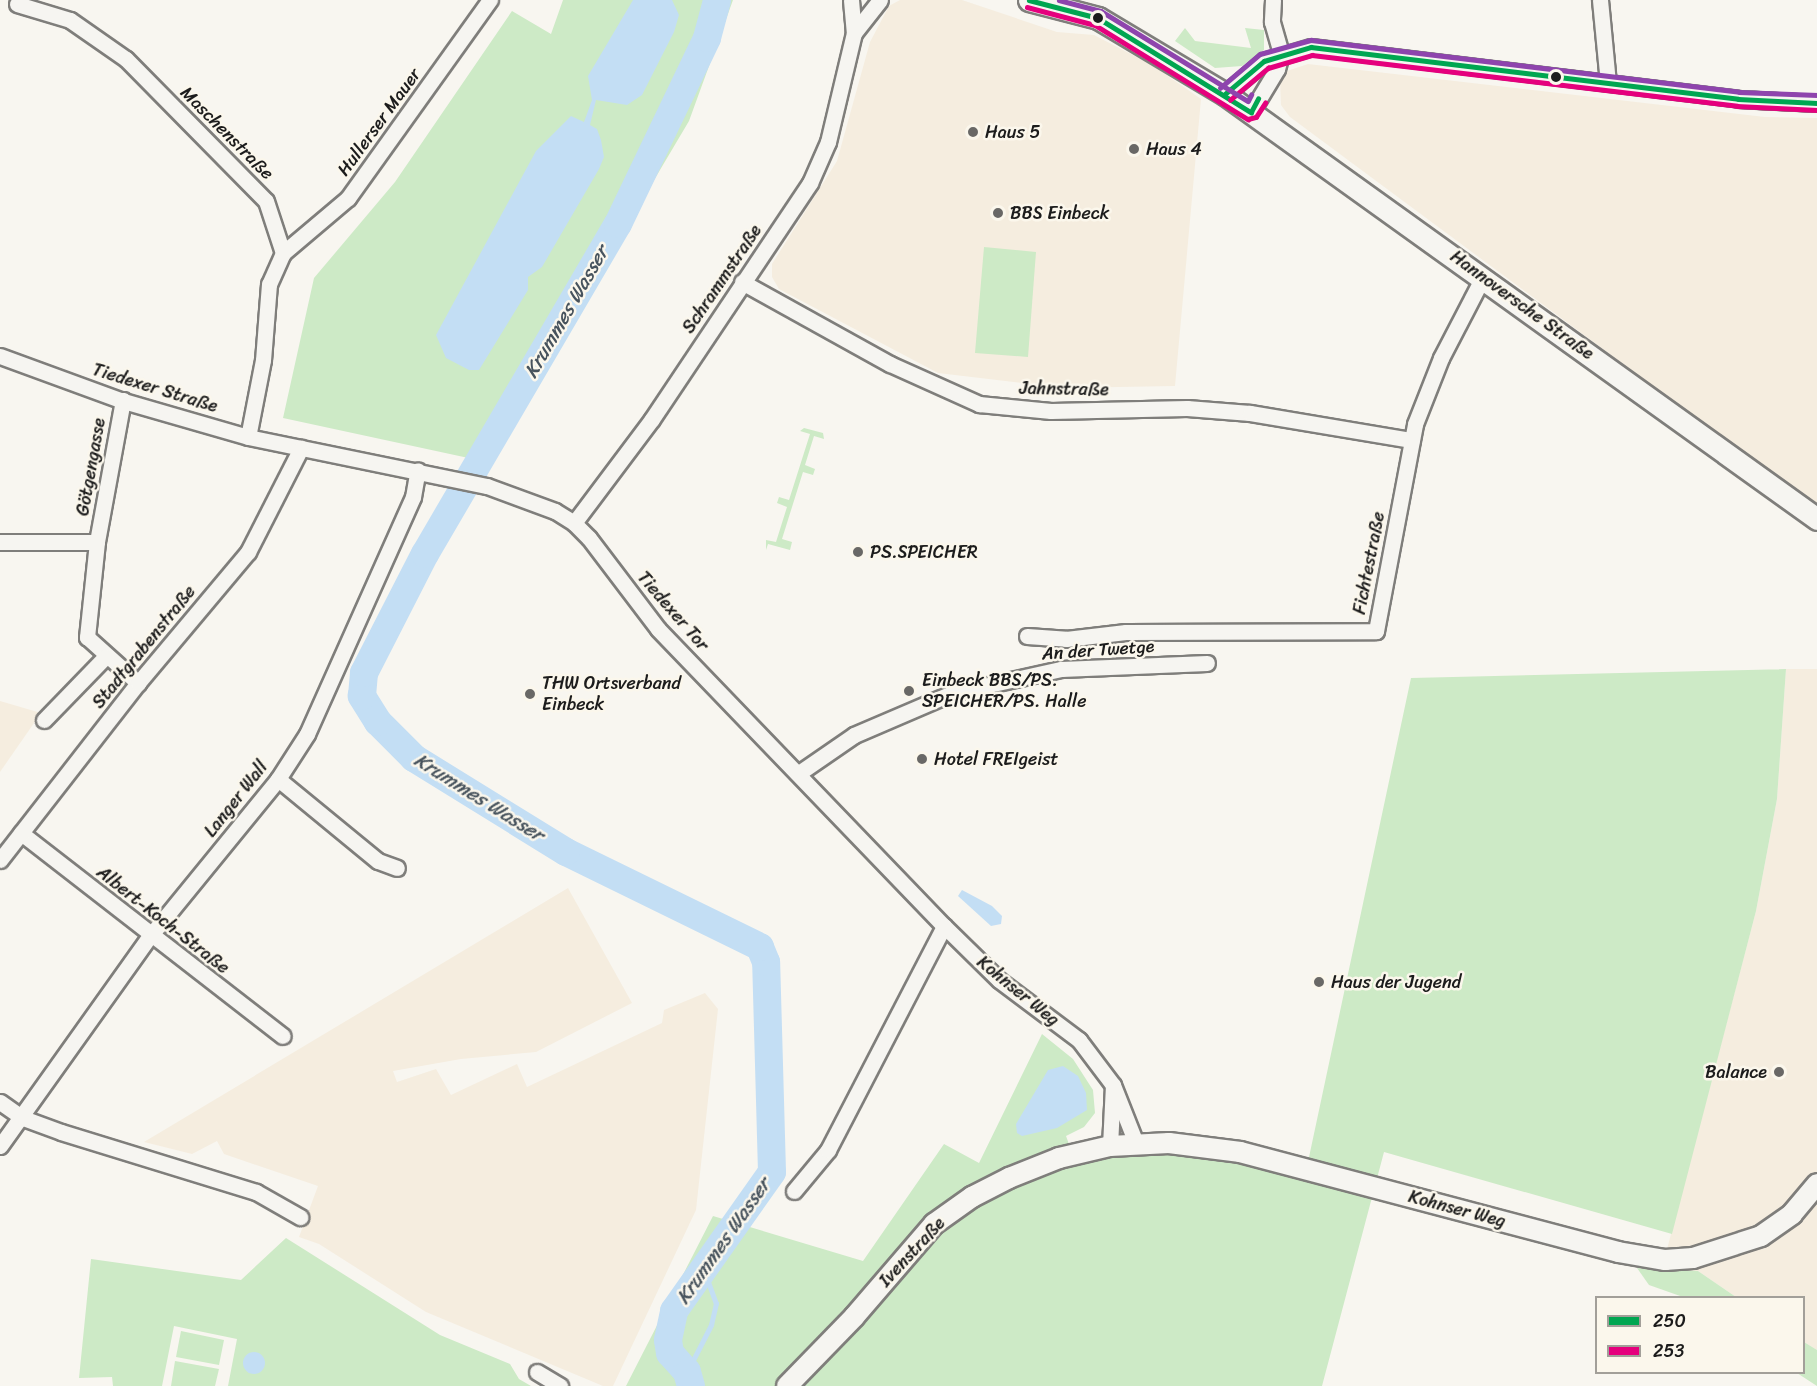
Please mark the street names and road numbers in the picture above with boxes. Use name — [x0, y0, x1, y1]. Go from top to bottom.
street label: Hullerser Mauer — [333, 64, 425, 180]
street label: Maschenstraße — [176, 82, 278, 184]
street label: Schrammstraße — [678, 221, 766, 337]
street label: Hannoversche Straße — [1446, 246, 1598, 364]
street label: Tiedexer Straße — [90, 359, 220, 417]
street label: Jahnstraße — [1019, 377, 1109, 401]
street label: Götgengasse — [72, 416, 110, 518]
street label: Fichtestraße — [1348, 510, 1390, 616]
street label: Tiedexer Tor — [633, 567, 713, 655]
street label: Stadtgrabenstraße — [88, 581, 200, 713]
street label: An der Twetge — [1041, 635, 1155, 665]
street label: Langer Wall — [200, 757, 272, 841]
street label: Albert-Koch-Straße — [92, 861, 234, 979]
street label: Kohnser Weg — [972, 951, 1064, 1031]
street label: Kohnser Weg — [1406, 1186, 1508, 1232]
street label: Ivenstraße — [874, 1213, 950, 1291]

